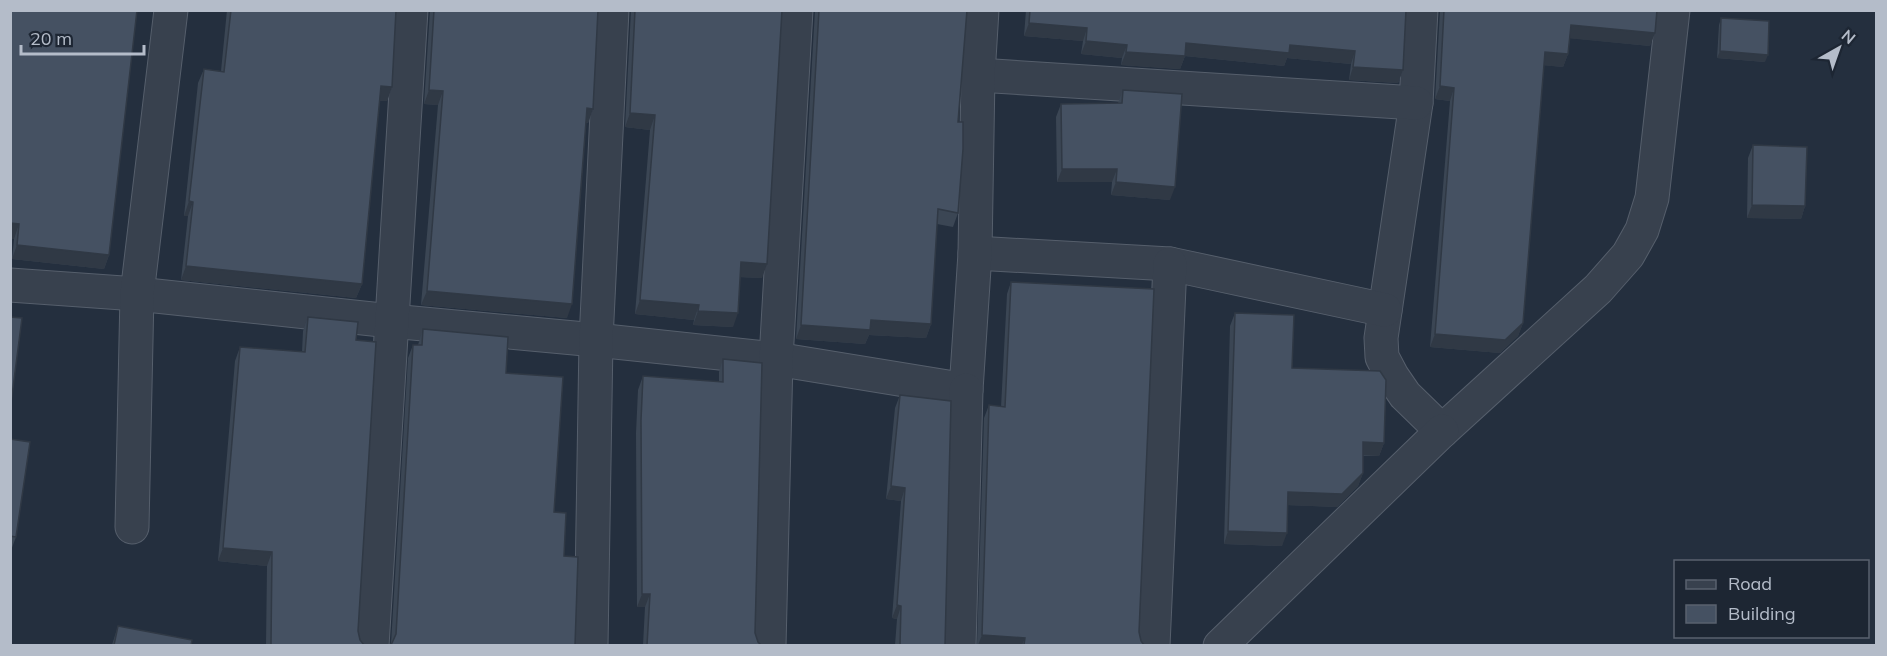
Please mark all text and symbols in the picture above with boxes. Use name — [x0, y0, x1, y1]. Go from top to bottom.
scale bar — [21, 18, 144, 56]
north arrow — [1809, 18, 1869, 78]
text: N — [1838, 25, 1860, 48]
text: 20 m — [30, 27, 72, 50]
legend — [1674, 560, 1869, 638]
text: Road — [1728, 572, 1772, 595]
text: Building — [1728, 602, 1796, 625]

